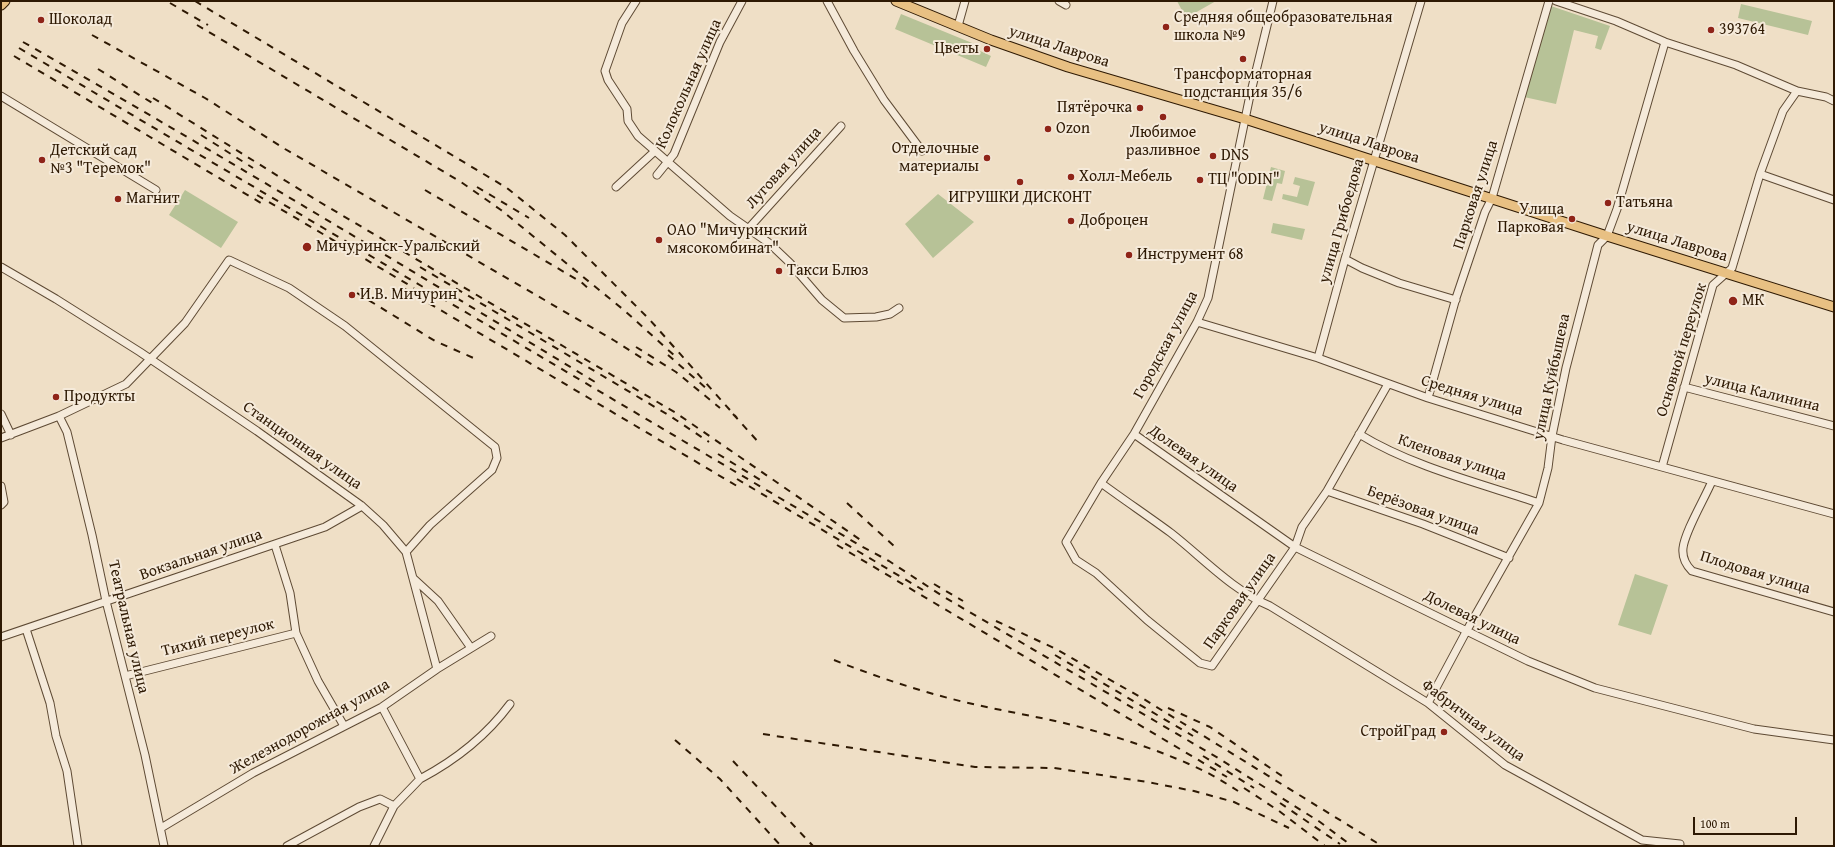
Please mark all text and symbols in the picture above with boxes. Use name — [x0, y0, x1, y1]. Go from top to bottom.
place label: Средняя общеобразовательная школа №9 — [1174, 8, 1392, 46]
place label: Шоколад — [49, 10, 112, 30]
marker: Шоколад — [36, 15, 46, 25]
street label: Колокольная улица — [652, 16, 726, 152]
place label: 393764 — [1719, 20, 1765, 40]
street label: улица Лаврова — [1006, 22, 1112, 72]
marker: Средняя общеобразовательная школа №9 — [1161, 22, 1171, 32]
marker: 393764 — [1706, 25, 1716, 35]
place label: Цветы — [934, 39, 979, 59]
marker: Цветы — [982, 44, 992, 54]
marker: Трансформаторная подстанция 35/6 — [1238, 54, 1248, 64]
place label: Трансформаторная подстанция 35/6 — [1174, 65, 1312, 103]
place label: Пятёрочка — [1057, 98, 1132, 118]
marker: Пятёрочка — [1135, 103, 1145, 113]
marker: Любимое разливное — [1158, 112, 1168, 122]
street label: улица Лаврова — [1316, 118, 1422, 168]
place label: Ozon — [1056, 119, 1090, 139]
street label: Луговая улица — [742, 123, 826, 213]
place label: Любимое разливное — [1126, 123, 1200, 161]
marker: Ozon — [1043, 124, 1053, 134]
street label: Парковая улица — [1449, 138, 1503, 252]
place label: Отделочные материалы — [892, 139, 979, 177]
place label: Детский сад №3 "Теремок" — [50, 141, 151, 179]
place label: DNS — [1221, 146, 1249, 166]
marker: DNS — [1208, 151, 1218, 161]
marker: Отделочные материалы — [982, 153, 992, 163]
marker: Детский сад №3 "Теремок" — [37, 155, 47, 165]
street label: улица Грибоедова — [1315, 156, 1369, 286]
place label: Холл-Мебель — [1079, 167, 1172, 187]
place label: ТЦ "ODIN" — [1208, 170, 1280, 190]
marker: Холл-Мебель — [1066, 172, 1076, 182]
marker: ТЦ "ODIN" — [1195, 175, 1205, 185]
marker: ИГРУШКИ ДИСКОНТ — [1015, 177, 1025, 187]
place label: ИГРУШКИ ДИСКОНТ — [948, 188, 1092, 208]
place label: Магнит — [126, 189, 179, 209]
place label: Татьяна — [1616, 193, 1673, 213]
marker: Магнит — [113, 194, 123, 204]
marker: Татьяна — [1603, 198, 1613, 208]
place label: Улица Парковая — [1497, 200, 1564, 238]
place label: Доброцен — [1079, 211, 1148, 231]
marker: Улица Парковая — [1567, 214, 1577, 224]
marker: Доброцен — [1066, 216, 1076, 226]
street label: улица Лаврова — [1624, 218, 1730, 266]
place label: ОАО "Мичуринский мясокомбинат" — [667, 221, 807, 259]
marker: ОАО "Мичуринский мясокомбинат" — [654, 235, 664, 245]
place label: Мичуринск-Уральский — [316, 237, 480, 257]
marker: Мичуринск-Уральский — [301, 241, 313, 253]
place label: Инструмент 68 — [1137, 245, 1244, 265]
marker: Инструмент 68 — [1124, 250, 1134, 260]
place label: Такси Блюз — [787, 261, 868, 281]
marker: Такси Блюз — [774, 266, 784, 276]
street label: Основной переулок — [1653, 281, 1711, 419]
place label: И.В. Мичурин — [360, 285, 457, 305]
street label: Городская улица — [1130, 288, 1202, 402]
marker: И.В. Мичурин — [347, 290, 357, 300]
place label: МК — [1742, 291, 1764, 311]
marker: МК — [1727, 295, 1739, 307]
street label: улица Куйбышева — [1529, 312, 1575, 442]
street label: улица Калинина — [1702, 369, 1822, 417]
street label: Средняя улица — [1419, 371, 1525, 421]
place label: Продукты — [64, 387, 135, 407]
marker: Продукты — [51, 392, 61, 402]
street label: Станционная улица — [239, 398, 365, 494]
street label: Долевая улица — [1145, 421, 1241, 497]
street label: Кленовая улица — [1395, 430, 1509, 486]
street label: Берёзовая улица — [1364, 482, 1482, 540]
street label: Вокзальная улица — [137, 525, 265, 585]
street label: Плодовая улица — [1698, 547, 1812, 599]
street label: Парковая улица — [1200, 549, 1280, 653]
street label: Театральная улица — [103, 559, 153, 695]
street label: Долевая улица — [1421, 586, 1523, 650]
street label: Тихий переулок — [160, 615, 276, 661]
street label: Железнодорожная улица — [227, 675, 393, 779]
street label: Фабричная улица — [1417, 676, 1529, 766]
place label: СтройГрад — [1361, 722, 1436, 742]
marker: СтройГрад — [1439, 727, 1449, 737]
scale bar — [1695, 809, 1799, 835]
text: 100 m — [1700, 815, 1730, 832]

